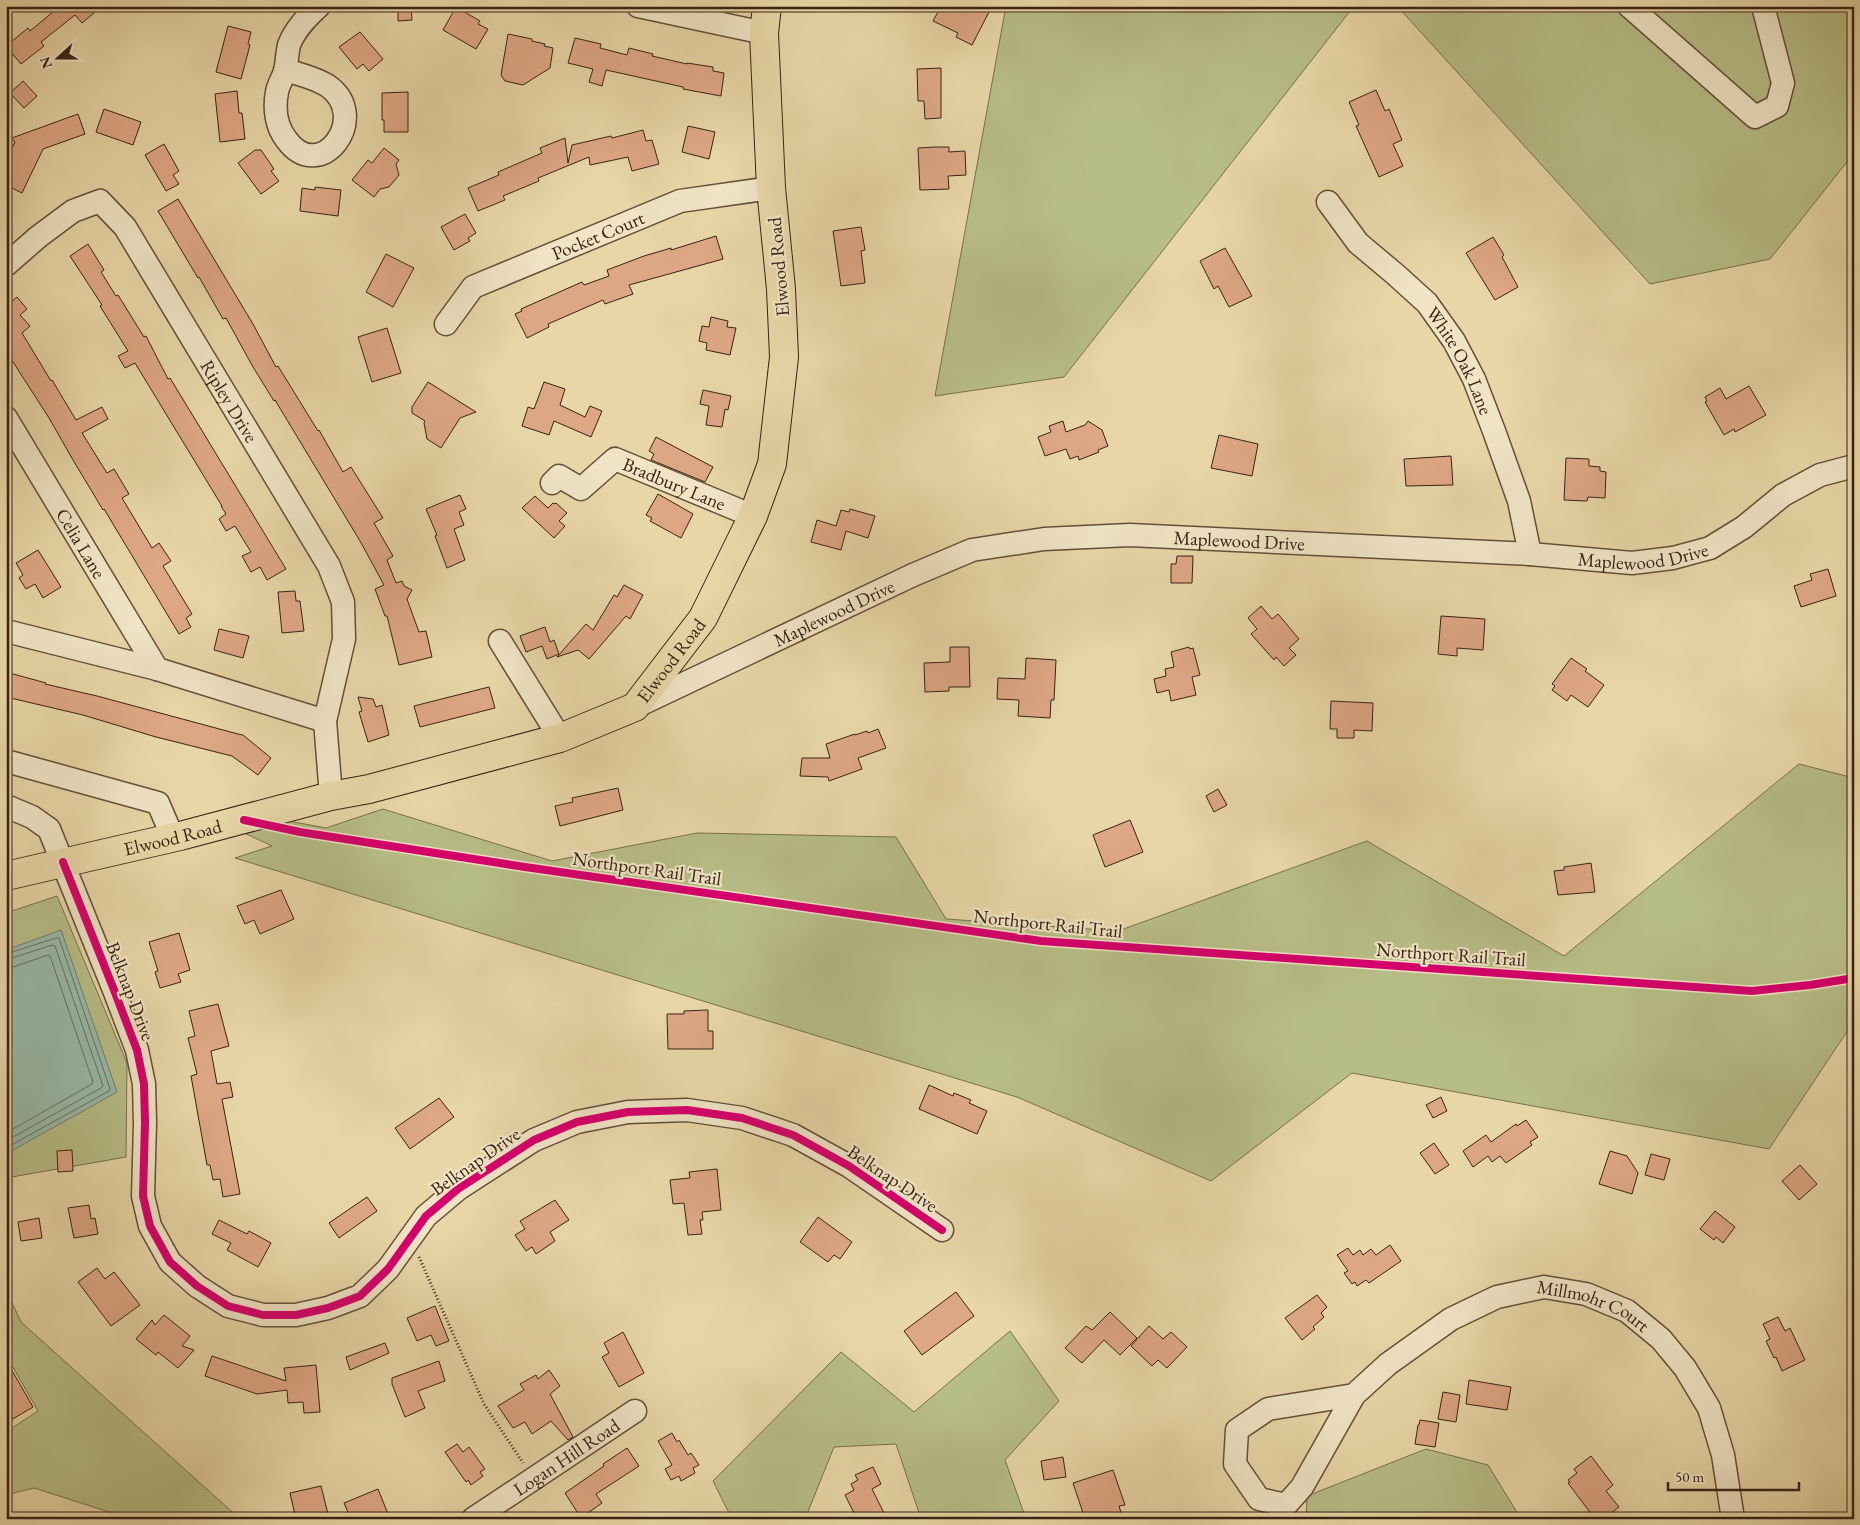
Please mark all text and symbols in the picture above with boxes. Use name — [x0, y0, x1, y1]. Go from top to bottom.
north arrow — [32, 32, 82, 82]
text: N — [35, 54, 56, 71]
street label: Pocket Court — [548, 205, 648, 266]
street label: Elwood Road — [762, 216, 795, 318]
street label: White Oak Lane — [1420, 302, 1499, 418]
street label: Ripley Drive — [195, 355, 264, 447]
street label: Bradbury Lane — [619, 452, 729, 516]
street label: Celia Lane — [50, 504, 112, 583]
street label: Maplewood Drive — [1173, 525, 1305, 556]
street label: Maplewood Drive — [1577, 537, 1711, 576]
street label: Maplewood Drive — [769, 574, 899, 653]
street label: Elwood Road — [631, 613, 712, 708]
street label: Elwood Road — [121, 813, 225, 862]
street label: Northport Rail Trail — [571, 846, 723, 891]
street label: Northport Rail Trail — [972, 903, 1124, 944]
street label: Northport Rail Trail — [1375, 937, 1527, 972]
street label: Belknap Drive — [100, 938, 161, 1044]
street label: Belknap Drive — [426, 1121, 525, 1201]
street label: Belknap Drive — [843, 1139, 943, 1218]
street label: Millmohr Court — [1535, 1274, 1655, 1338]
street label: Logan Hill Road — [508, 1413, 625, 1502]
scale bar — [1668, 1460, 1799, 1492]
text: 50 m — [1675, 1467, 1704, 1486]

